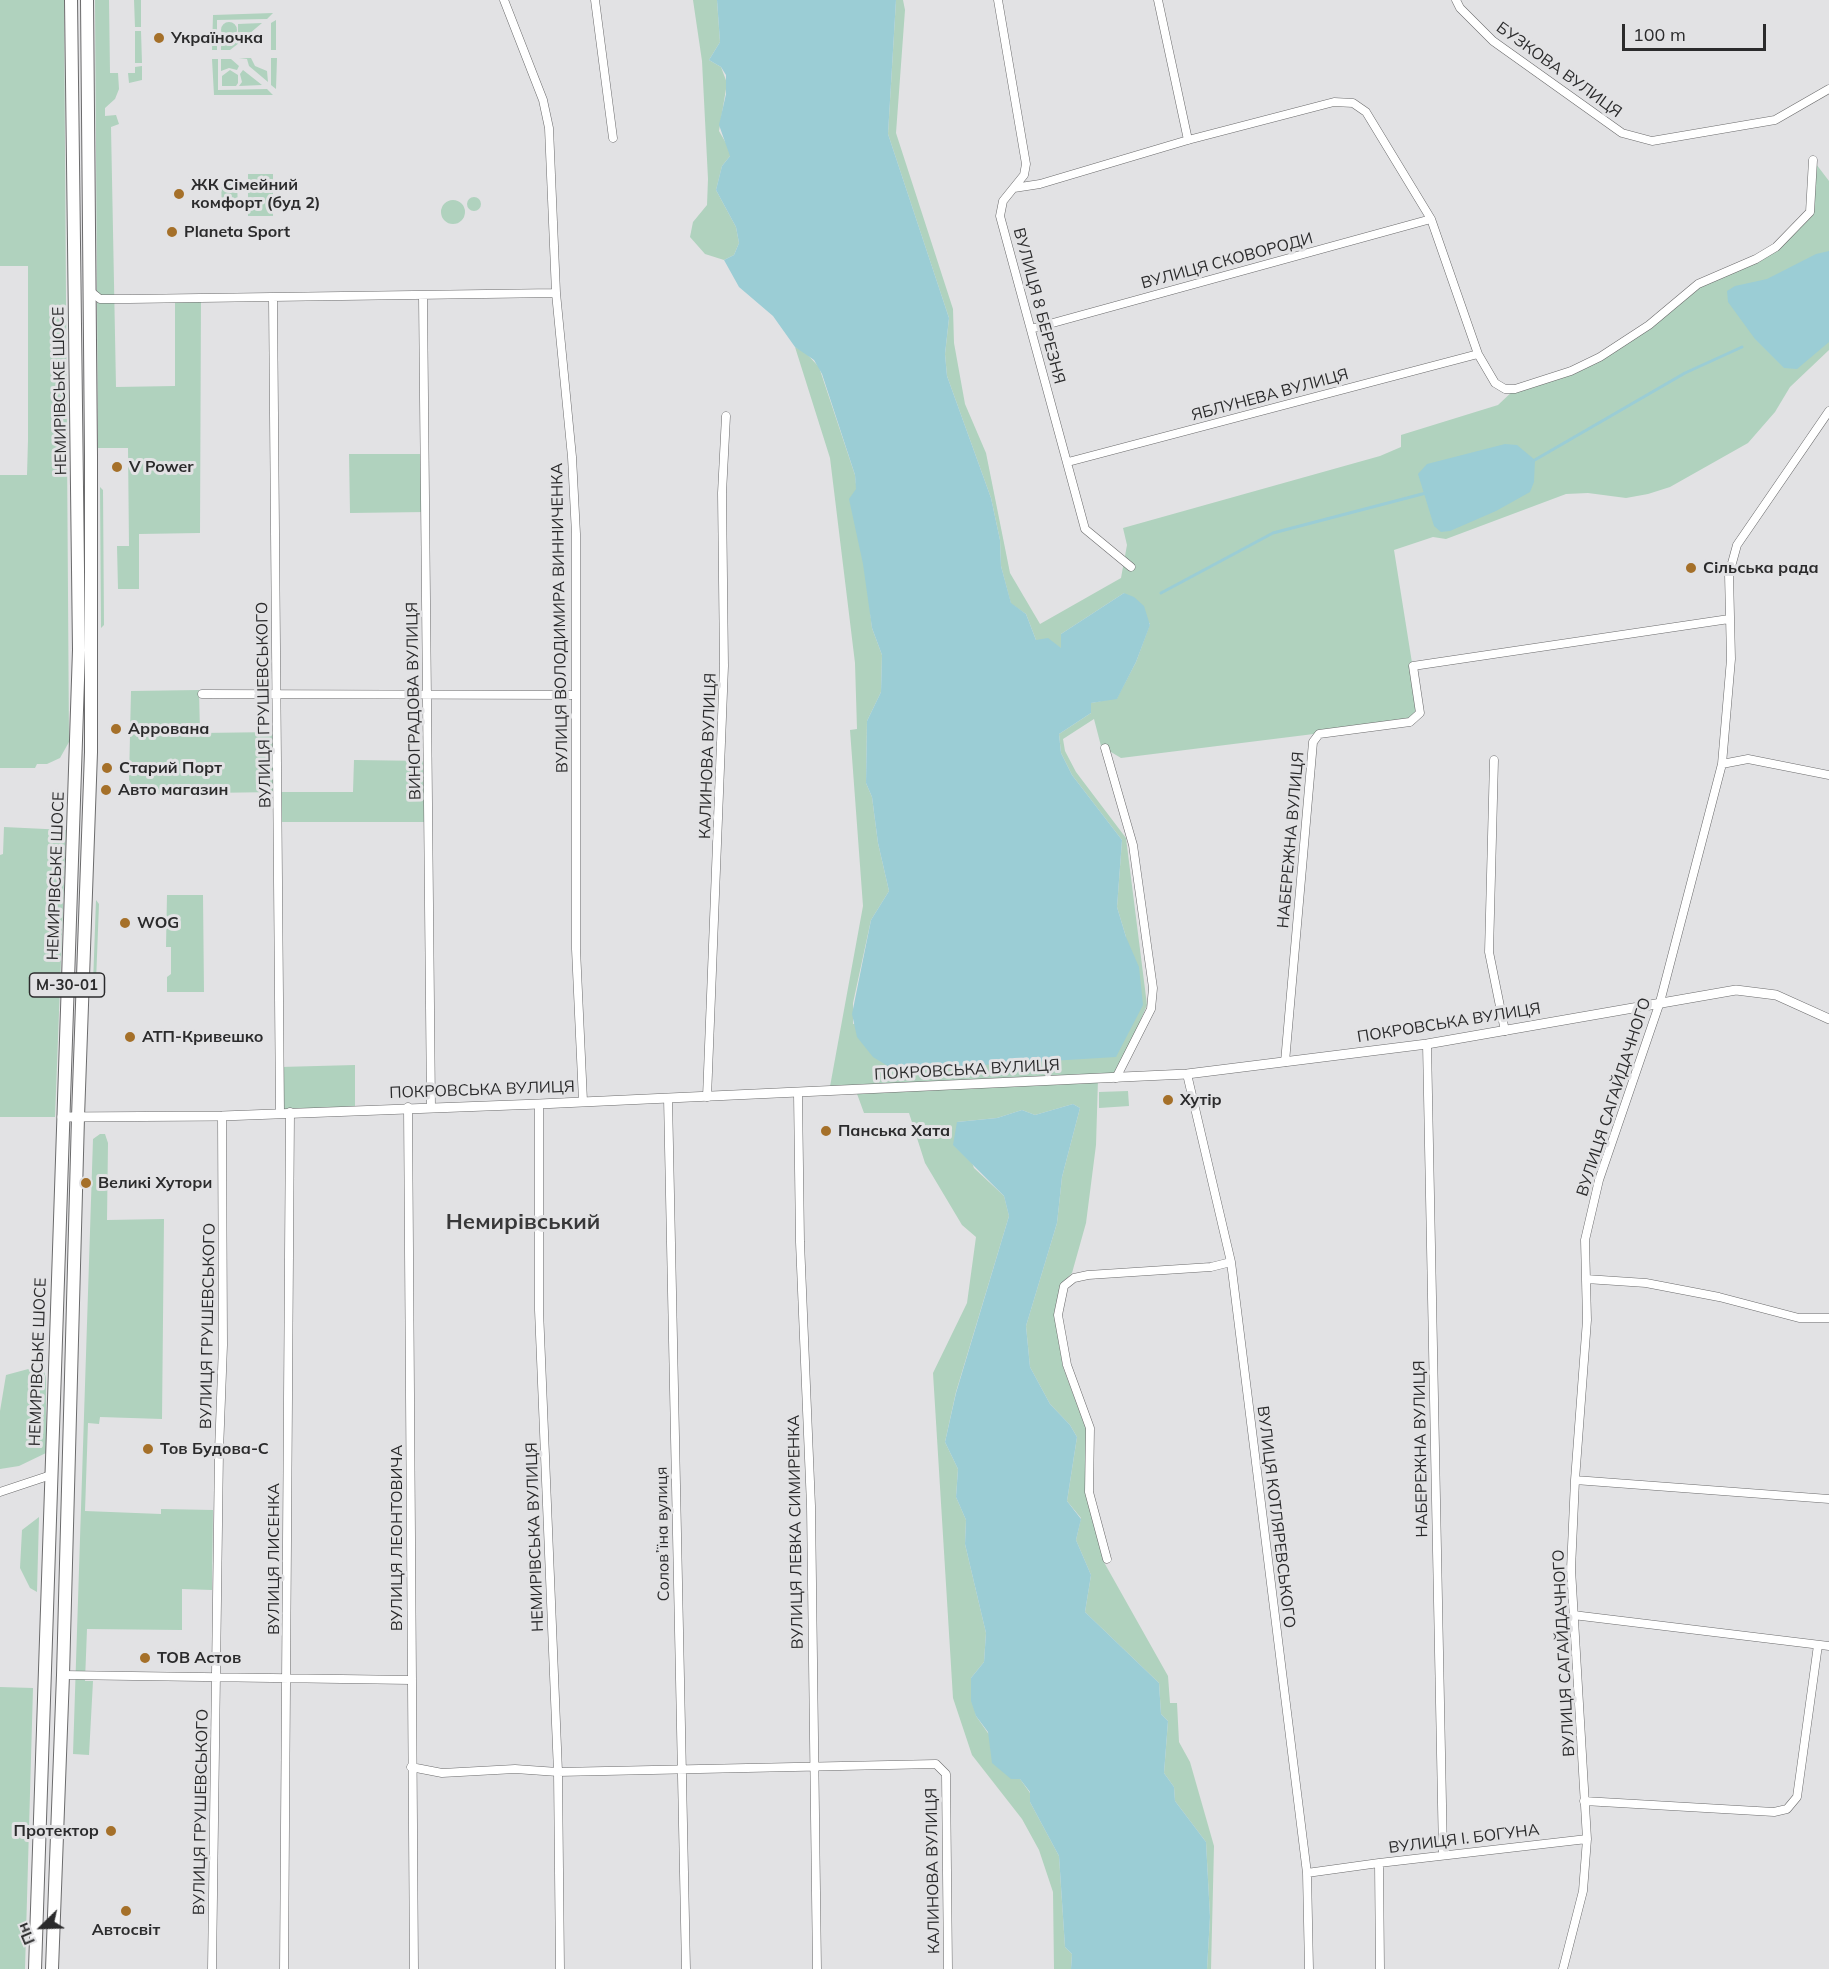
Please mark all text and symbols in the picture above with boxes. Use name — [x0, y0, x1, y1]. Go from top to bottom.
scale bar — [1625, 12, 1769, 50]
street label: БУЗКОВА ВУЛИЦЯ — [1493, 18, 1625, 122]
text: 100 m — [1633, 23, 1686, 46]
place label: Україночка — [171, 28, 263, 48]
marker: Україночка — [152, 31, 166, 45]
place label: ЖК Сімейний комфорт (буд 2) — [191, 175, 320, 213]
marker: ЖК Сімейний комфорт (буд 2) — [172, 187, 186, 201]
place label: Planeta Sport — [184, 222, 290, 242]
marker: Planeta Sport — [165, 225, 179, 239]
street label: ВУЛИЦЯ 8 БЕРЕЗНЯ — [1009, 226, 1069, 386]
street label: ВУЛИЦЯ СКОВОРОДИ — [1139, 229, 1315, 293]
street label: НЕМИРІВСЬКЕ ШОСЕ — [49, 307, 71, 475]
street label: ЯБЛУНЕВА ВУЛИЦЯ — [1189, 365, 1351, 425]
place label: V Power — [129, 457, 194, 477]
marker: V Power — [110, 460, 124, 474]
street label: ВУЛИЦЯ ВОЛОДИМИРА ВИННИЧЕНКА — [548, 463, 572, 773]
place label: Сільська рада — [1703, 558, 1819, 578]
marker: Сільська рада — [1684, 561, 1698, 575]
street label: ВУЛИЦЯ ГРУШЕВСЬКОГО — [253, 602, 275, 808]
street label: ВИНОГРАДОВА ВУЛИЦЯ — [403, 602, 425, 800]
street label: КАЛИНОВА ВУЛИЦЯ — [696, 673, 720, 839]
place label: Аррована — [128, 719, 209, 739]
marker: Аррована — [109, 722, 123, 736]
street label: НАБЕРЕЖНА ВУЛИЦЯ — [1274, 751, 1308, 929]
place label: Старий Порт — [119, 758, 222, 778]
marker: Старий Порт — [100, 761, 114, 775]
place label: Авто магазин — [118, 780, 228, 800]
marker: Авто магазин — [99, 783, 113, 797]
street label: НЕМИРІВСЬКЕ ШОСЕ — [43, 791, 69, 961]
place label: WOG — [137, 913, 179, 933]
marker: WOG — [118, 916, 132, 930]
road number: М-30-01 — [29, 973, 104, 997]
street label: ВУЛИЦЯ САГАЙДАЧНОГО — [1573, 995, 1655, 1199]
street label: ПОКРОВСЬКА ВУЛИЦЯ — [1356, 999, 1542, 1047]
place label: АТП-Кривешко — [142, 1027, 264, 1047]
marker: АТП-Кривешко — [123, 1030, 137, 1044]
street label: ПОКРОВСЬКА ВУЛИЦЯ — [874, 1056, 1060, 1084]
street label: ПОКРОВСЬКА ВУЛИЦЯ — [389, 1077, 575, 1103]
place label: Хутір — [1180, 1090, 1222, 1110]
marker: Хутір — [1161, 1093, 1175, 1107]
place label: Панська Хата — [838, 1121, 950, 1141]
marker: Панська Хата — [819, 1124, 833, 1138]
place label: Великі Хутори — [98, 1173, 212, 1193]
marker: Великі Хутори — [79, 1176, 93, 1190]
district label: Немирівський — [446, 1209, 600, 1235]
street label: ВУЛИЦЯ ГРУШЕВСЬКОГО — [197, 1223, 219, 1429]
street label: НЕМИРІВСЬКЕ ШОСЕ — [25, 1277, 51, 1447]
street label: НАБЕРЕЖНА ВУЛИЦЯ — [1410, 1360, 1432, 1538]
street label: ВУЛИЦЯ КОТЛЯРЕВСЬКОГО — [1253, 1405, 1299, 1629]
street label: ВУЛИЦЯ ЛЕВКА СИМИРЕНКА — [784, 1415, 808, 1649]
place label: Тов Будова-С — [160, 1439, 269, 1459]
marker: Тов Будова-С — [141, 1442, 155, 1456]
street label: НЕМИРІВСЬКА ВУЛИЦЯ — [522, 1442, 548, 1632]
street label: ВУЛИЦЯ ЛЕОНТОВИЧА — [387, 1445, 407, 1631]
street label: Соловʼїна вулиця — [652, 1466, 674, 1602]
street label: ВУЛИЦЯ ЛИСЕНКА — [264, 1483, 284, 1635]
street label: ВУЛИЦЯ САГАЙДАЧНОГО — [1549, 1549, 1579, 1757]
place label: ТОВ Астов — [157, 1648, 241, 1668]
marker: ТОВ Астов — [138, 1651, 152, 1665]
street label: ВУЛИЦЯ ГРУШЕВСЬКОГО — [190, 1709, 212, 1915]
street label: КАЛИНОВА ВУЛИЦЯ — [922, 1788, 944, 1954]
street label: ВУЛИЦЯ І. БОГУНА — [1387, 1820, 1541, 1858]
place label: Протектор — [14, 1821, 99, 1841]
marker: Протектор — [104, 1824, 118, 1838]
north arrow — [12, 1897, 72, 1957]
marker: Автосвіт — [119, 1904, 133, 1918]
text: Пн — [12, 1920, 39, 1948]
place label: Автосвіт — [92, 1920, 160, 1940]

